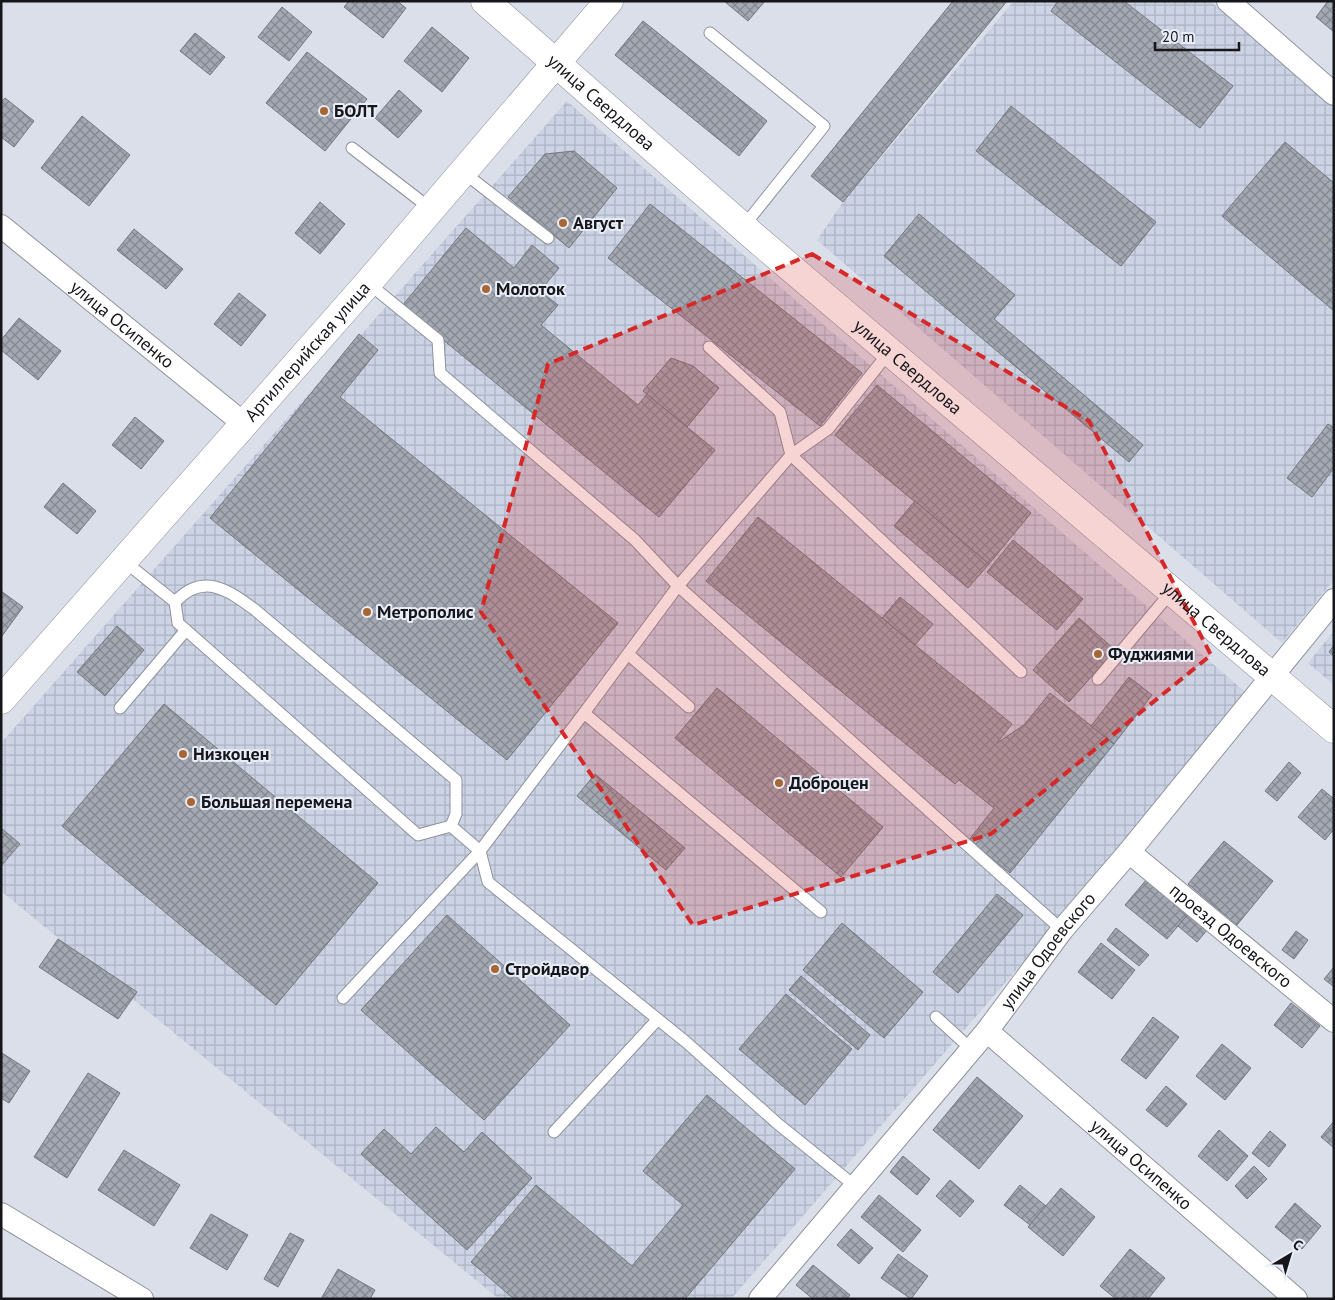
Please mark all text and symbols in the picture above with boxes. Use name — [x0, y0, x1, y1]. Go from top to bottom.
scale bar — [1155, 20, 1239, 52]
text: 20 m — [1162, 27, 1195, 46]
street label: улица Свердлова — [543, 49, 660, 155]
place label: БОЛТ — [334, 99, 378, 122]
marker: БОЛТ — [318, 105, 330, 117]
place label: Август — [573, 211, 624, 234]
marker: Август — [557, 217, 569, 229]
street label: улица Осипенко — [66, 275, 179, 373]
street label: Артиллерийская улица — [240, 277, 375, 426]
place label: Молоток — [496, 277, 565, 300]
marker: Молоток — [480, 283, 492, 295]
street label: улица Свердлова — [849, 314, 967, 419]
street label: улица Свердлова — [1157, 576, 1276, 681]
place label: Метрополис — [377, 600, 474, 623]
marker: Метрополис — [361, 606, 373, 618]
place label: Фуджиями — [1108, 642, 1194, 665]
marker: Фуджиями — [1092, 648, 1104, 660]
place label: Низкоцен — [193, 742, 269, 765]
marker: Низкоцен — [177, 748, 189, 760]
place label: Доброцен — [789, 771, 869, 794]
marker: Доброцен — [773, 777, 785, 789]
place label: Большая перемена — [201, 790, 353, 813]
marker: Большая перемена — [185, 796, 197, 808]
street label: проезд Одоевского — [1165, 878, 1297, 993]
street label: улица Одоевского — [995, 887, 1100, 1014]
place label: Стройдвор — [505, 957, 589, 980]
marker: Стройдвор — [489, 963, 501, 975]
street label: улица Осипенко — [1086, 1114, 1197, 1215]
north arrow — [1265, 1230, 1315, 1280]
text: С — [1289, 1235, 1307, 1254]

